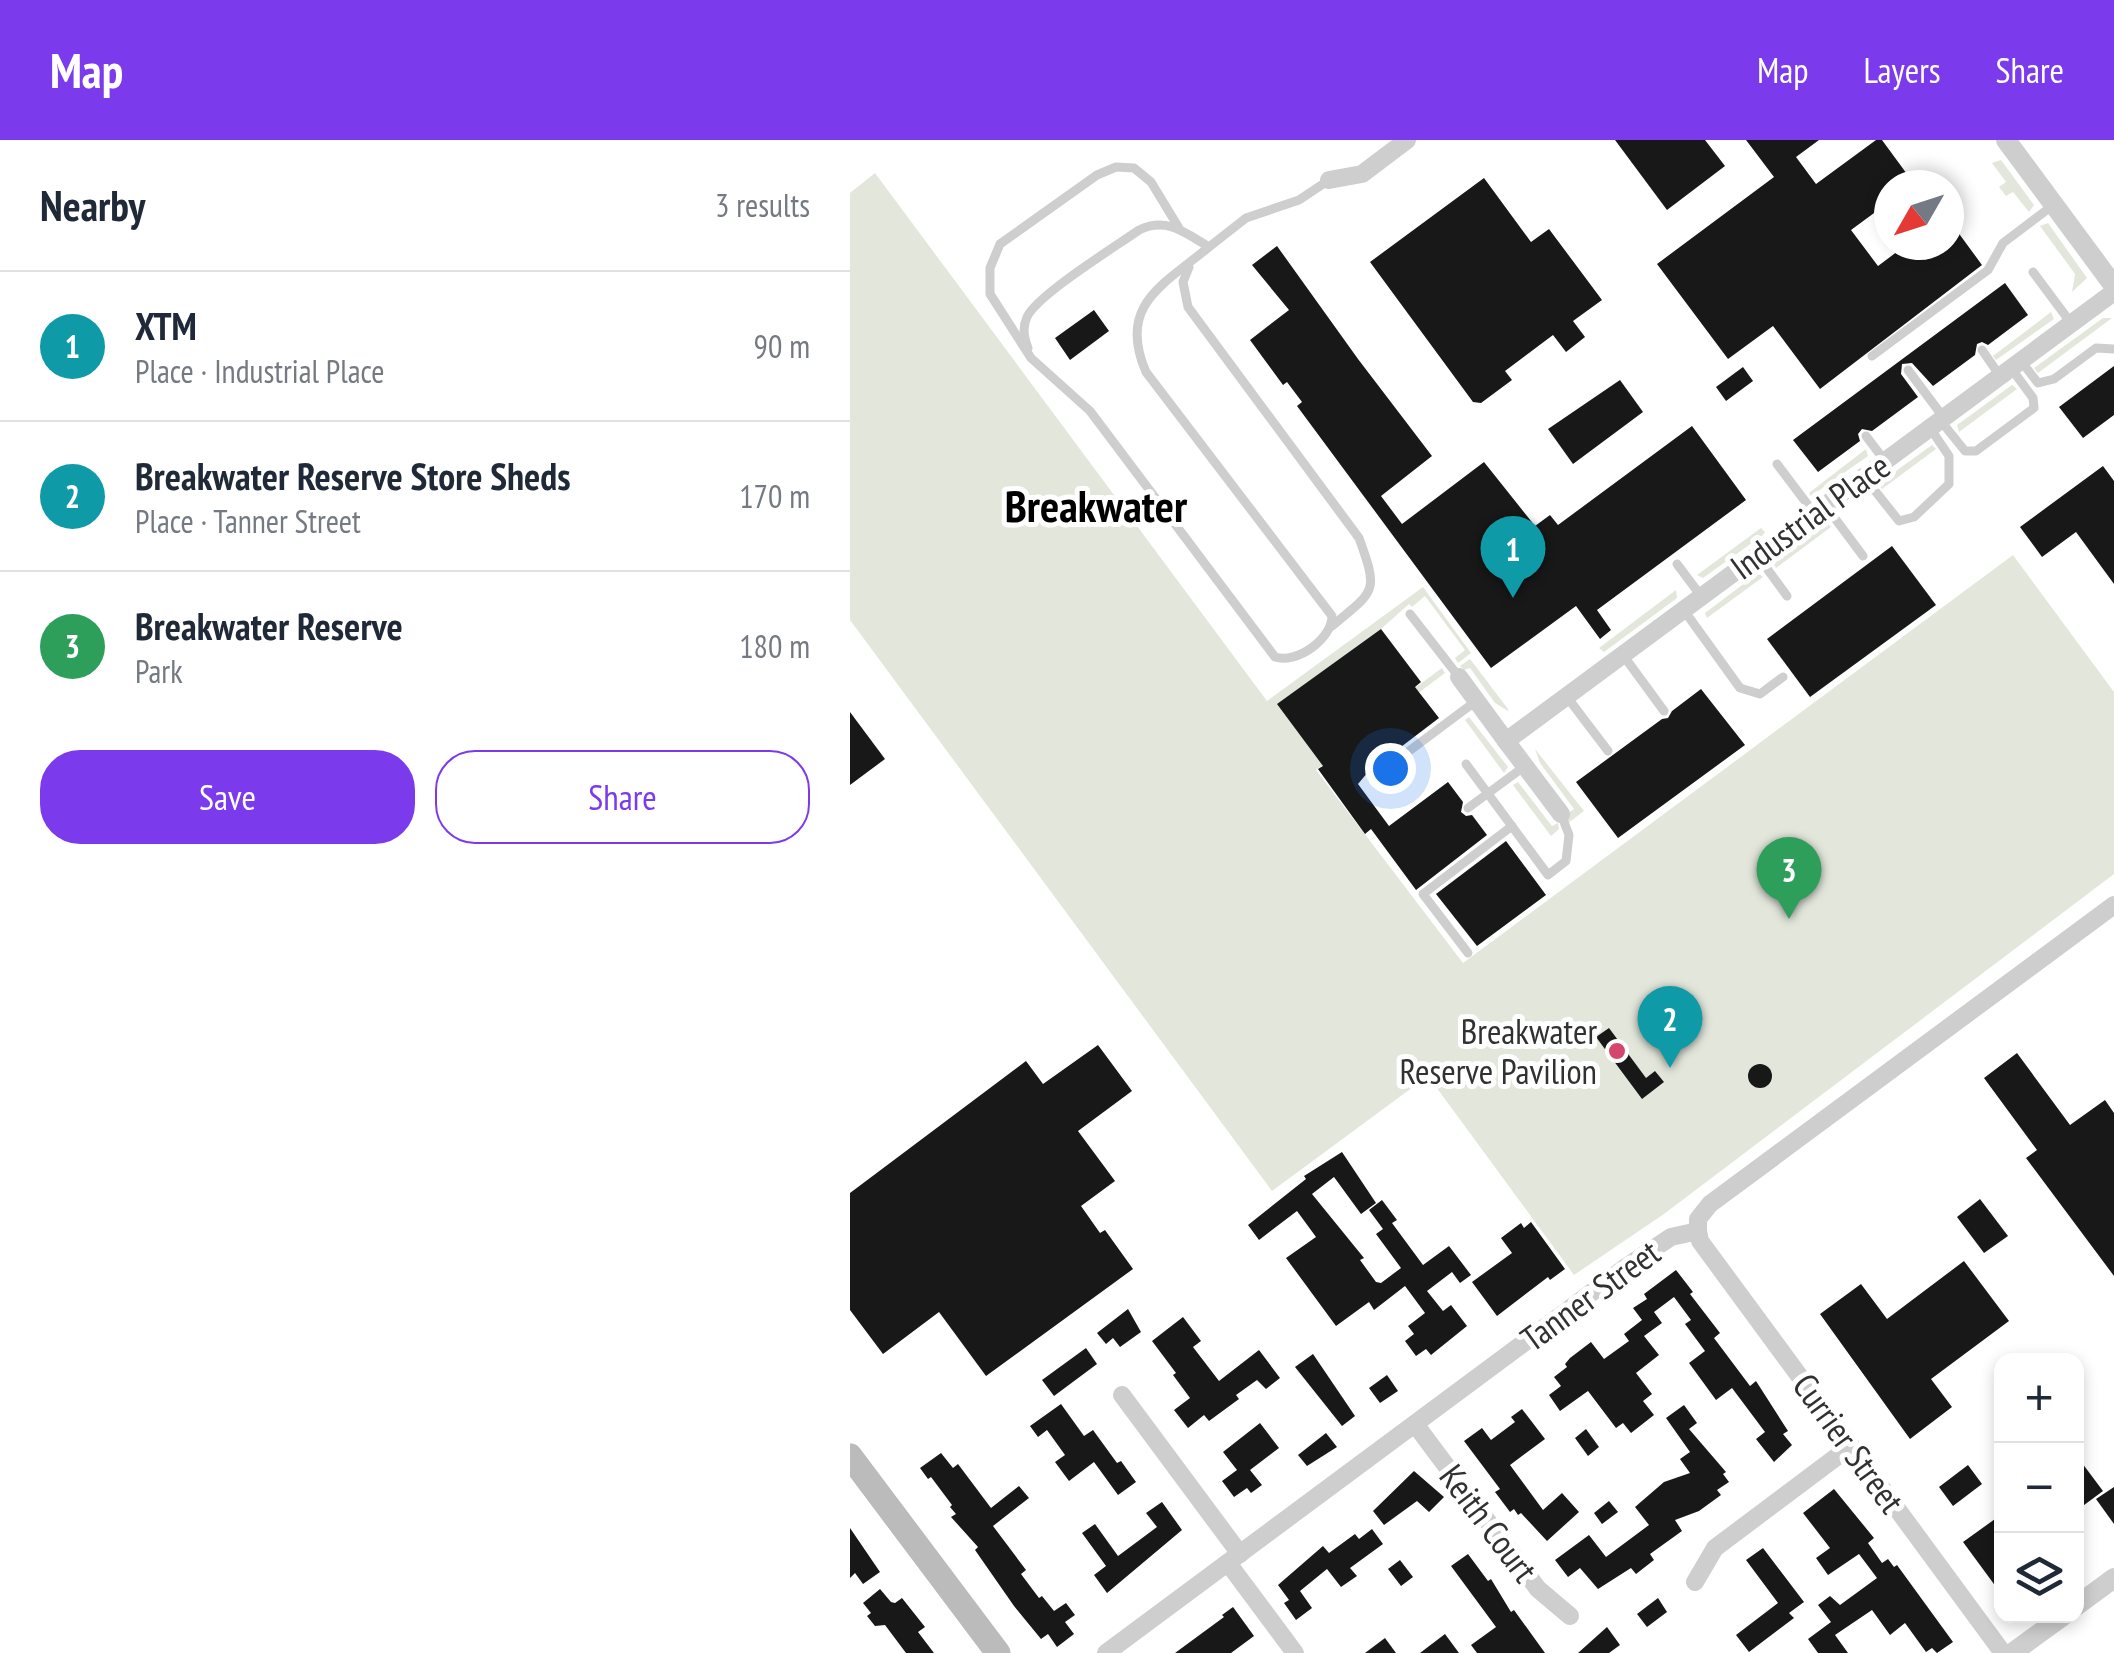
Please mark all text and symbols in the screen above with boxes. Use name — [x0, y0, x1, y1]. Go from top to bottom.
text: Map — [50, 39, 123, 101]
text: Map — [1757, 47, 1808, 93]
text: Layers — [1863, 47, 1941, 93]
text: Share — [1996, 47, 2064, 93]
north arrow — [1874, 170, 1964, 260]
text: Nearby — [40, 178, 145, 233]
text: 3 results — [715, 184, 810, 226]
text: XTM — [135, 301, 197, 350]
text: 1 — [65, 325, 80, 367]
text: 90 m — [754, 325, 810, 367]
text: Place · Industrial Place — [135, 350, 385, 392]
street label: Industrial Place — [1721, 443, 1899, 589]
text: Breakwater Reserve Store Sheds — [135, 451, 571, 500]
text: 2 — [65, 475, 80, 517]
text: 170 m — [739, 475, 810, 517]
district label: Breakwater — [1005, 476, 1188, 534]
text: Place · Tanner Street — [135, 500, 361, 542]
pin: 1 — [1480, 516, 1546, 598]
text: Breakwater Reserve — [135, 601, 403, 650]
text: 3 — [65, 625, 80, 667]
text: 180 m — [739, 625, 810, 667]
text: Park — [135, 650, 183, 692]
your location — [1365, 743, 1416, 794]
button: Save — [40, 750, 415, 844]
button: Share — [435, 750, 810, 844]
pin: 3 — [1756, 836, 1822, 919]
pin: 2 — [1638, 986, 1702, 1068]
place label: Breakwater Reserve Pavilion — [1400, 1008, 1597, 1094]
marker: Breakwater Reserve Pavilion — [1606, 1040, 1628, 1062]
street label: Tanner Street — [1511, 1229, 1669, 1361]
map controls — [1994, 1353, 2084, 1623]
button: + — [1994, 1353, 2084, 1443]
street label: Currier Street — [1783, 1364, 1915, 1522]
button: − — [1994, 1443, 2084, 1533]
street label: Keith Court — [1430, 1455, 1548, 1591]
button: layers — [1994, 1533, 2084, 1623]

